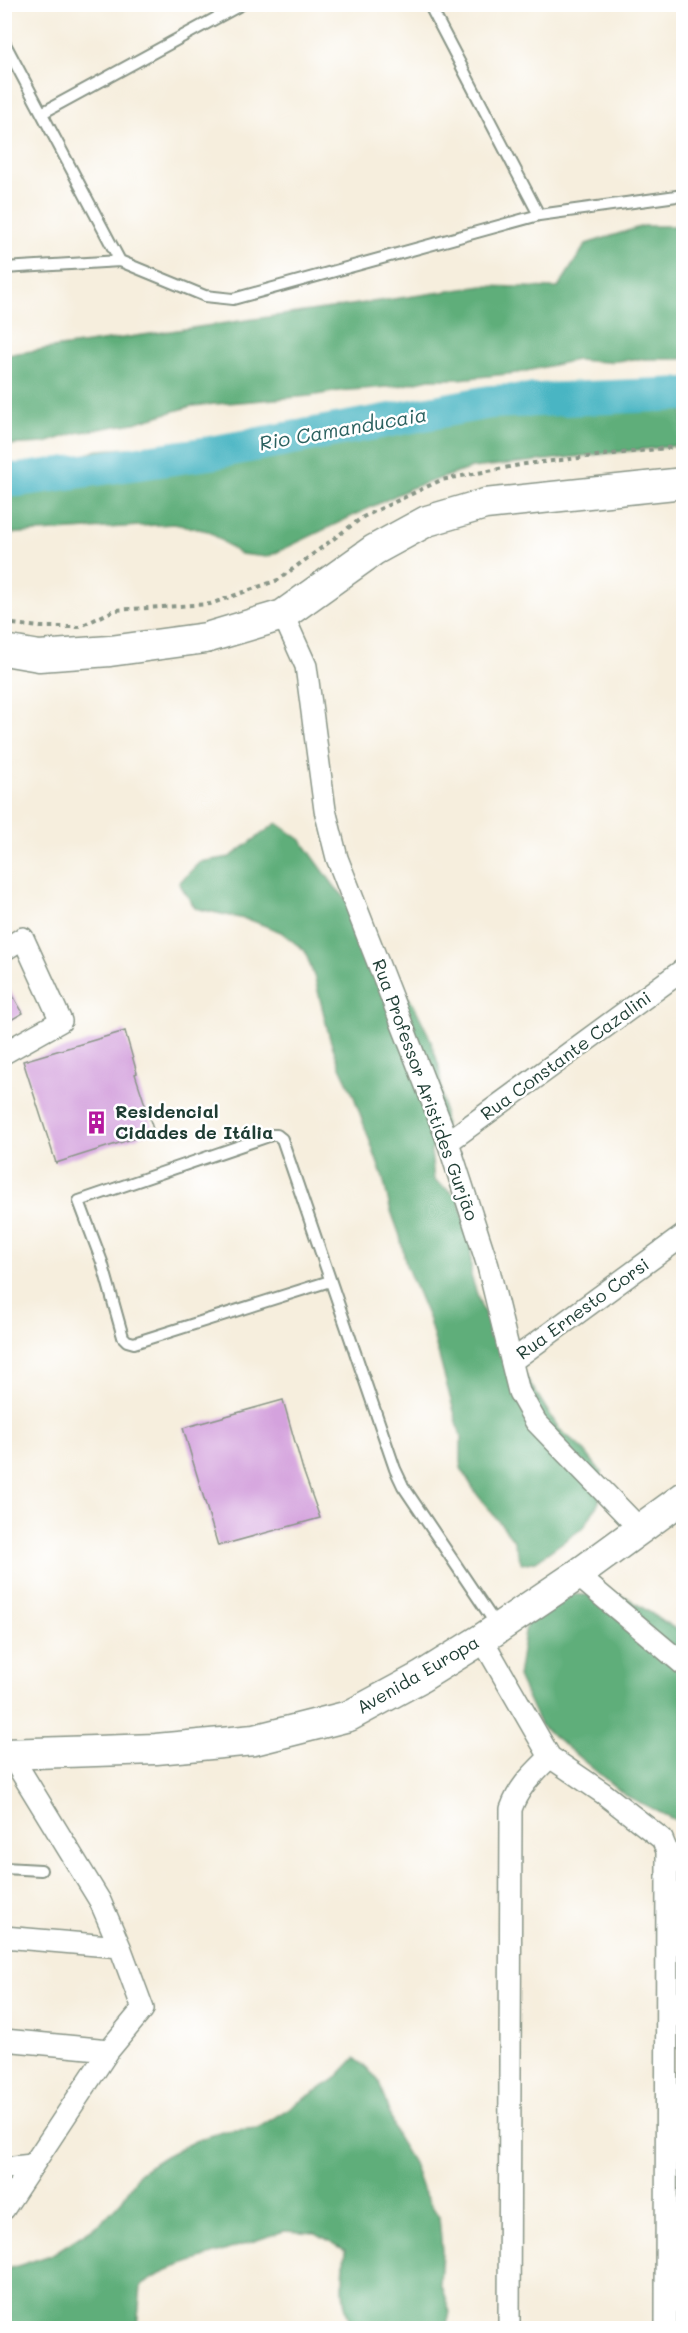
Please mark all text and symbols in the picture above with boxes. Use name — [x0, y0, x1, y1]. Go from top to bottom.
water label: Rio Camanducaia — [257, 400, 429, 456]
street label: Rua Professor Aristides Gurjão — [367, 956, 485, 1224]
street label: Rua Constante Cazalini — [475, 985, 656, 1125]
place label: Residencial Cidades de Itália — [115, 1099, 273, 1144]
building icon: Residencial Cidades de Itália — [84, 1109, 110, 1135]
street label: Rua Ernesto Corsi — [511, 1252, 654, 1365]
street label: Avenida Europa — [352, 1629, 483, 1719]

